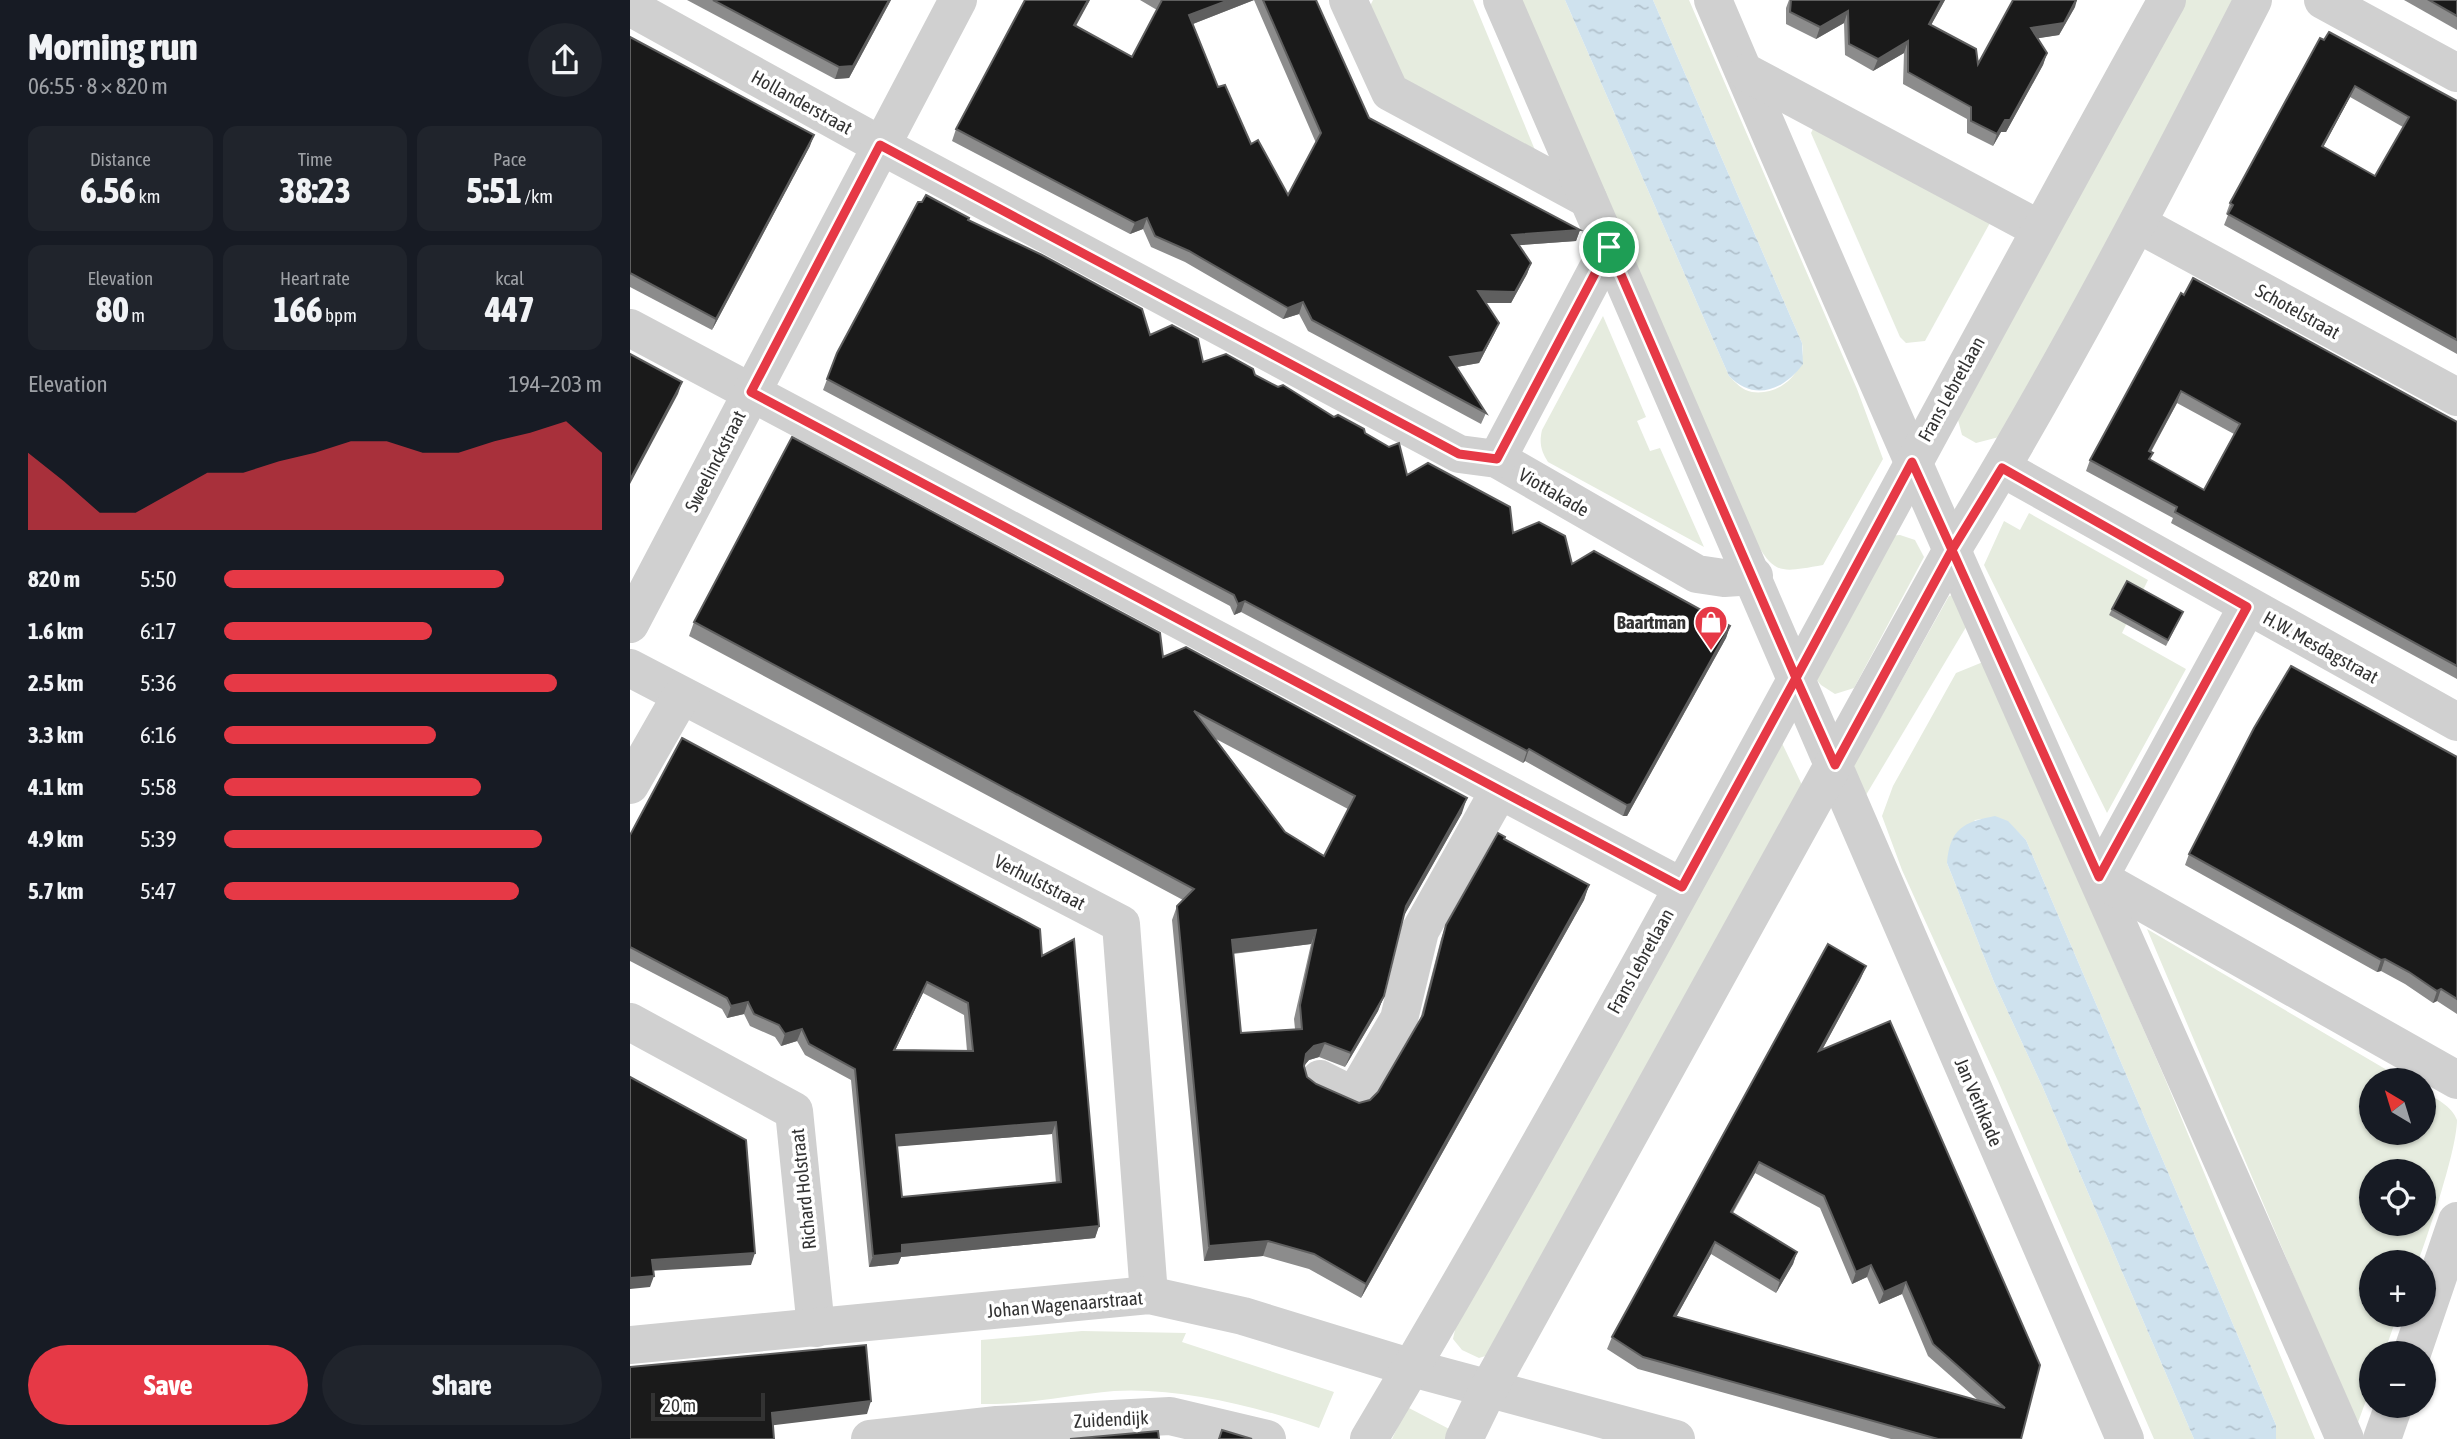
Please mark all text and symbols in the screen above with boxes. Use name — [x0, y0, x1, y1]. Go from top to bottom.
button: share — [528, 23, 602, 97]
text: Morning run — [28, 25, 198, 68]
street label: Hollanderstraat — [748, 65, 856, 139]
text: 06:55 · 8 × 820 m — [28, 73, 168, 99]
text: Distance — [90, 148, 151, 170]
text: Time — [298, 148, 332, 170]
text: Pace — [493, 148, 526, 170]
text: 6.56 — [80, 170, 136, 210]
text: 38:23 — [279, 170, 351, 210]
text: 5:51 — [466, 170, 522, 210]
text: km — [136, 185, 160, 207]
text: /km — [522, 185, 553, 207]
pin — [1579, 217, 1639, 277]
icon: arrive — [1590, 228, 1628, 266]
text: Elevation — [87, 267, 153, 289]
text: Heart rate — [280, 267, 350, 289]
text: kcal — [495, 267, 524, 289]
street label: Schotelstraat — [2252, 279, 2344, 343]
text: 80 — [96, 289, 129, 329]
text: 166 — [273, 289, 323, 329]
text: 447 — [485, 289, 534, 329]
text: m — [129, 304, 145, 326]
text: bpm — [323, 304, 357, 326]
street label: Frans Lebretlaan — [1913, 333, 1989, 445]
text: Elevation — [28, 371, 108, 397]
text: 194–203 m — [508, 371, 602, 397]
street label: Sweelinckstraat — [680, 407, 750, 515]
street label: Viottakade — [1515, 463, 1593, 521]
text: 820 m — [28, 566, 80, 592]
text: 5:50 — [140, 566, 177, 592]
shop icon: Baartman — [1692, 603, 1730, 652]
street label: H.W. Mesdagstraat — [2260, 606, 2382, 688]
place label: Baartman — [1617, 611, 1686, 633]
text: 1.6 km — [28, 618, 84, 644]
text: 6:17 — [140, 618, 177, 644]
text: 2.5 km — [28, 670, 84, 696]
text: 5:36 — [140, 670, 177, 696]
text: 3.3 km — [28, 722, 84, 748]
text: 6:16 — [140, 722, 177, 748]
text: 4.1 km — [28, 774, 84, 800]
text: 5:58 — [140, 774, 177, 800]
text: 4.9 km — [28, 826, 84, 852]
text: 5:39 — [140, 826, 177, 852]
street label: Verhulststraat — [991, 850, 1089, 914]
text: 5.7 km — [28, 878, 84, 904]
text: 5:47 — [140, 878, 177, 904]
street label: Frans Lebretlaan — [1602, 905, 1678, 1017]
street label: Jan Vethkade — [1951, 1055, 2007, 1149]
north arrow — [2359, 1068, 2436, 1144]
map controls — [2359, 1068, 2436, 1418]
street label: Richard Holstraat — [786, 1127, 820, 1251]
button: locate — [2359, 1159, 2436, 1236]
button: + — [2359, 1250, 2436, 1327]
street label: Johan Wagenaarstraat — [986, 1286, 1144, 1322]
button: − — [2359, 1341, 2436, 1418]
button: Save — [28, 1345, 308, 1425]
button: Share — [322, 1345, 602, 1425]
scale bar — [651, 1390, 765, 1422]
text: 20 m — [662, 1394, 696, 1416]
street label: Zuidendijk — [1073, 1406, 1150, 1432]

